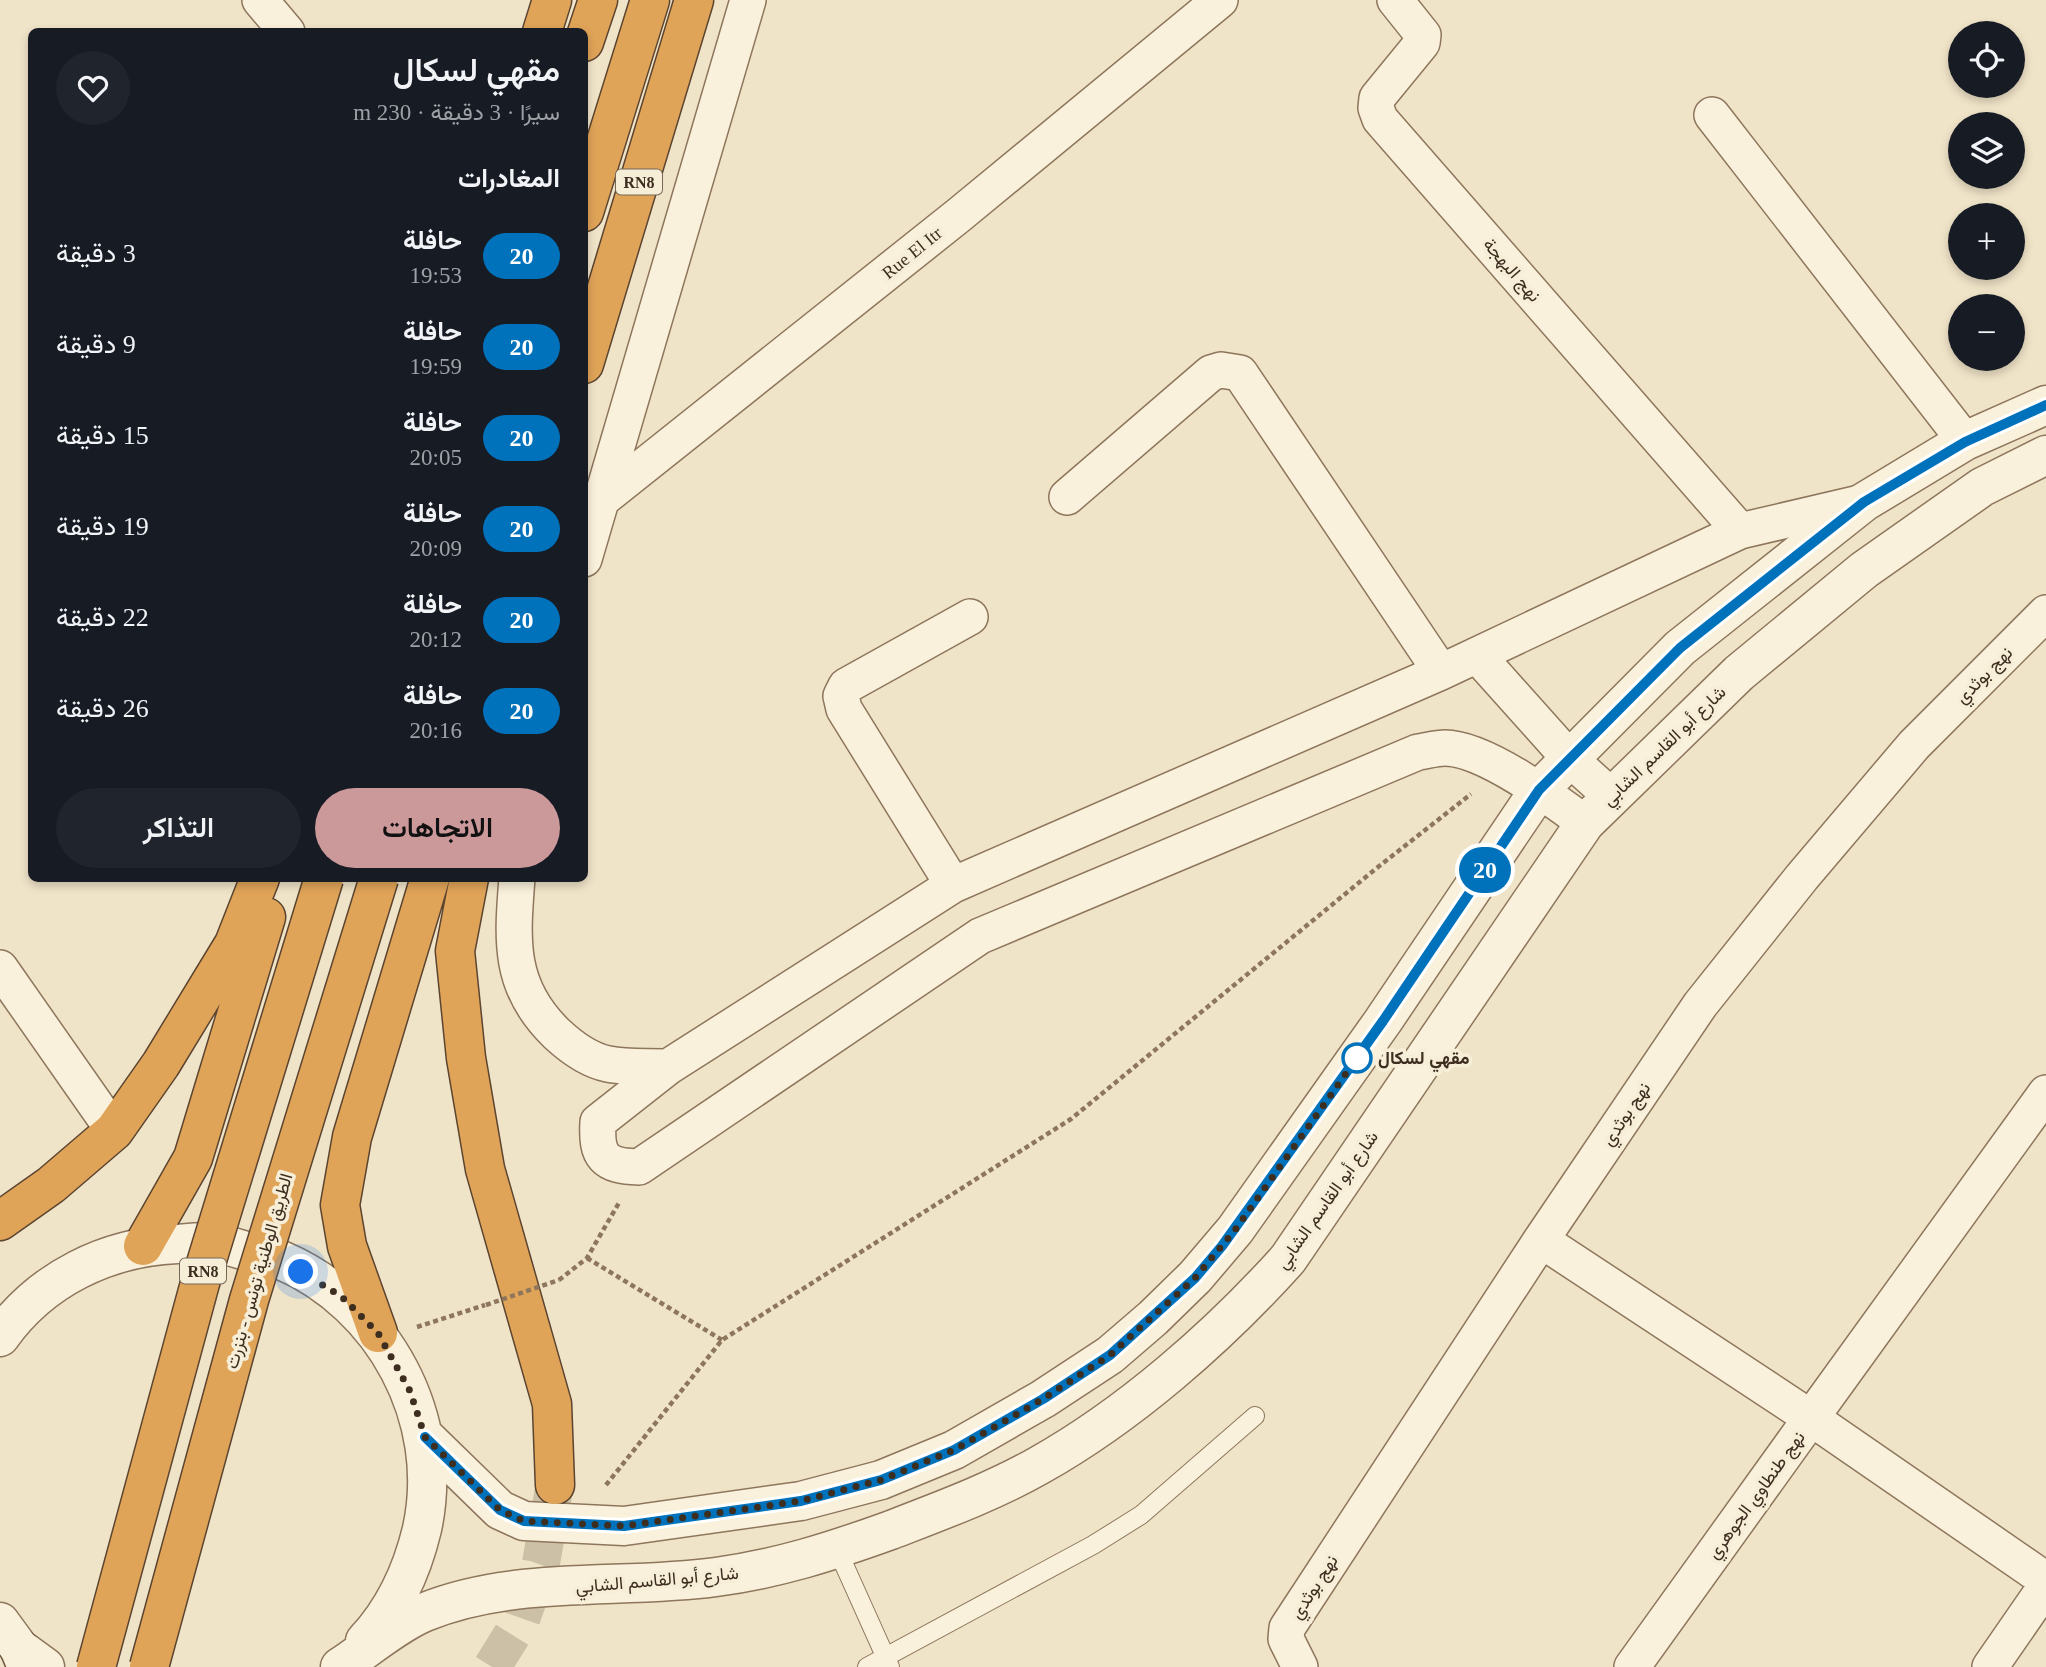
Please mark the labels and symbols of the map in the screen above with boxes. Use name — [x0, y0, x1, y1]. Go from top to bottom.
road number: RN8 — [616, 170, 662, 194]
street label: Rue El Itr — [878, 223, 946, 283]
street label: نهج البهجة — [1478, 234, 1545, 307]
street label: نهج بوثدي — [1951, 642, 2020, 711]
street label: شارع أبو القاسم الشابي — [1598, 682, 1733, 814]
line badge: 20 — [1454, 847, 1516, 893]
marker: مقهي لسكال — [1342, 1043, 1372, 1073]
place label: مقهي لسكال — [1378, 1048, 1470, 1073]
street label: نهج بوثدي — [1598, 1079, 1659, 1152]
street label: شارع أبو القاسم الشابي — [1272, 1127, 1386, 1276]
street label: الطريق الوطنية تونس - بنزرت — [221, 1171, 297, 1371]
your location — [283, 1254, 318, 1289]
road number: RN8 — [180, 1259, 226, 1284]
street label: نهج طنطاوي الجوهري — [1703, 1427, 1813, 1566]
street label: نهج بوثدي — [1286, 1551, 1346, 1625]
street label: شارع أبو القاسم الشابي — [575, 1563, 740, 1602]

